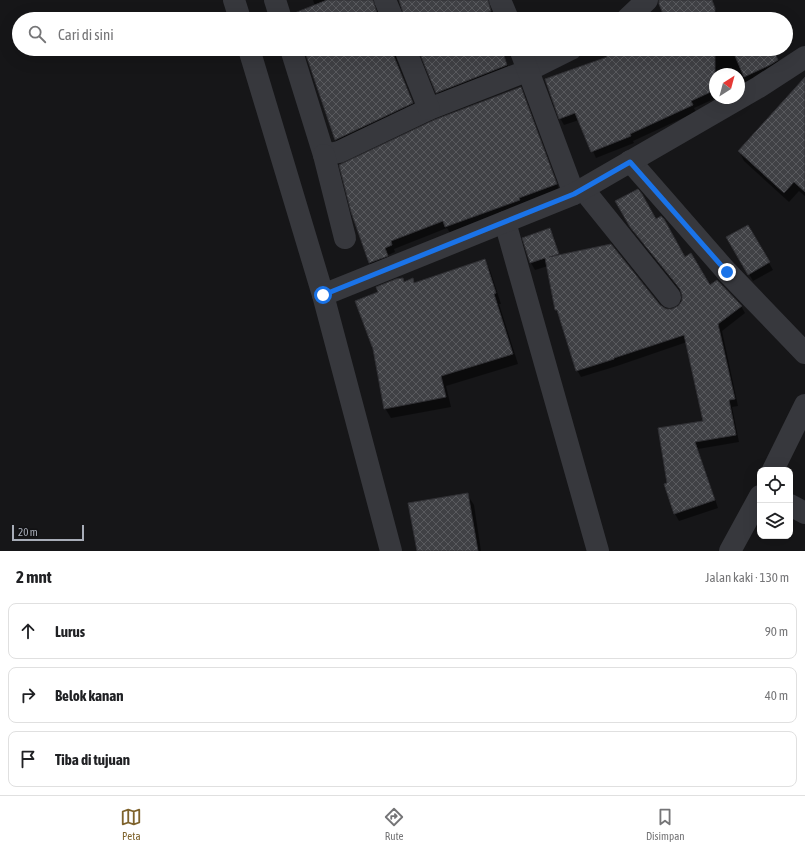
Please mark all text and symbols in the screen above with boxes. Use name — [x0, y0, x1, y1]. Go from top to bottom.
search box — [12, 12, 793, 56]
icon: search — [26, 23, 48, 45]
text: Cari di sini — [58, 26, 114, 43]
north arrow — [709, 68, 745, 104]
route end — [718, 263, 736, 281]
route start — [314, 286, 332, 304]
map controls — [757, 467, 793, 539]
button: locate — [757, 467, 793, 503]
button: layers — [757, 503, 793, 539]
scale bar — [12, 523, 84, 542]
text: 20 m — [18, 526, 38, 538]
text: 2 mnt — [16, 567, 52, 587]
text: Jalan kaki · 130 m — [705, 570, 789, 585]
icon: ahead — [17, 620, 39, 642]
text: Lurus — [55, 623, 85, 640]
text: 90 m — [765, 624, 788, 639]
icon: right — [17, 684, 39, 706]
text: Belok kanan — [55, 687, 124, 704]
text: 40 m — [765, 688, 788, 703]
icon: arrive — [17, 748, 39, 770]
text: Tiba di tujuan — [55, 751, 130, 768]
tab: Peta — [120, 806, 142, 842]
tab: Rute — [383, 806, 405, 842]
tab: Disimpan — [646, 806, 685, 842]

